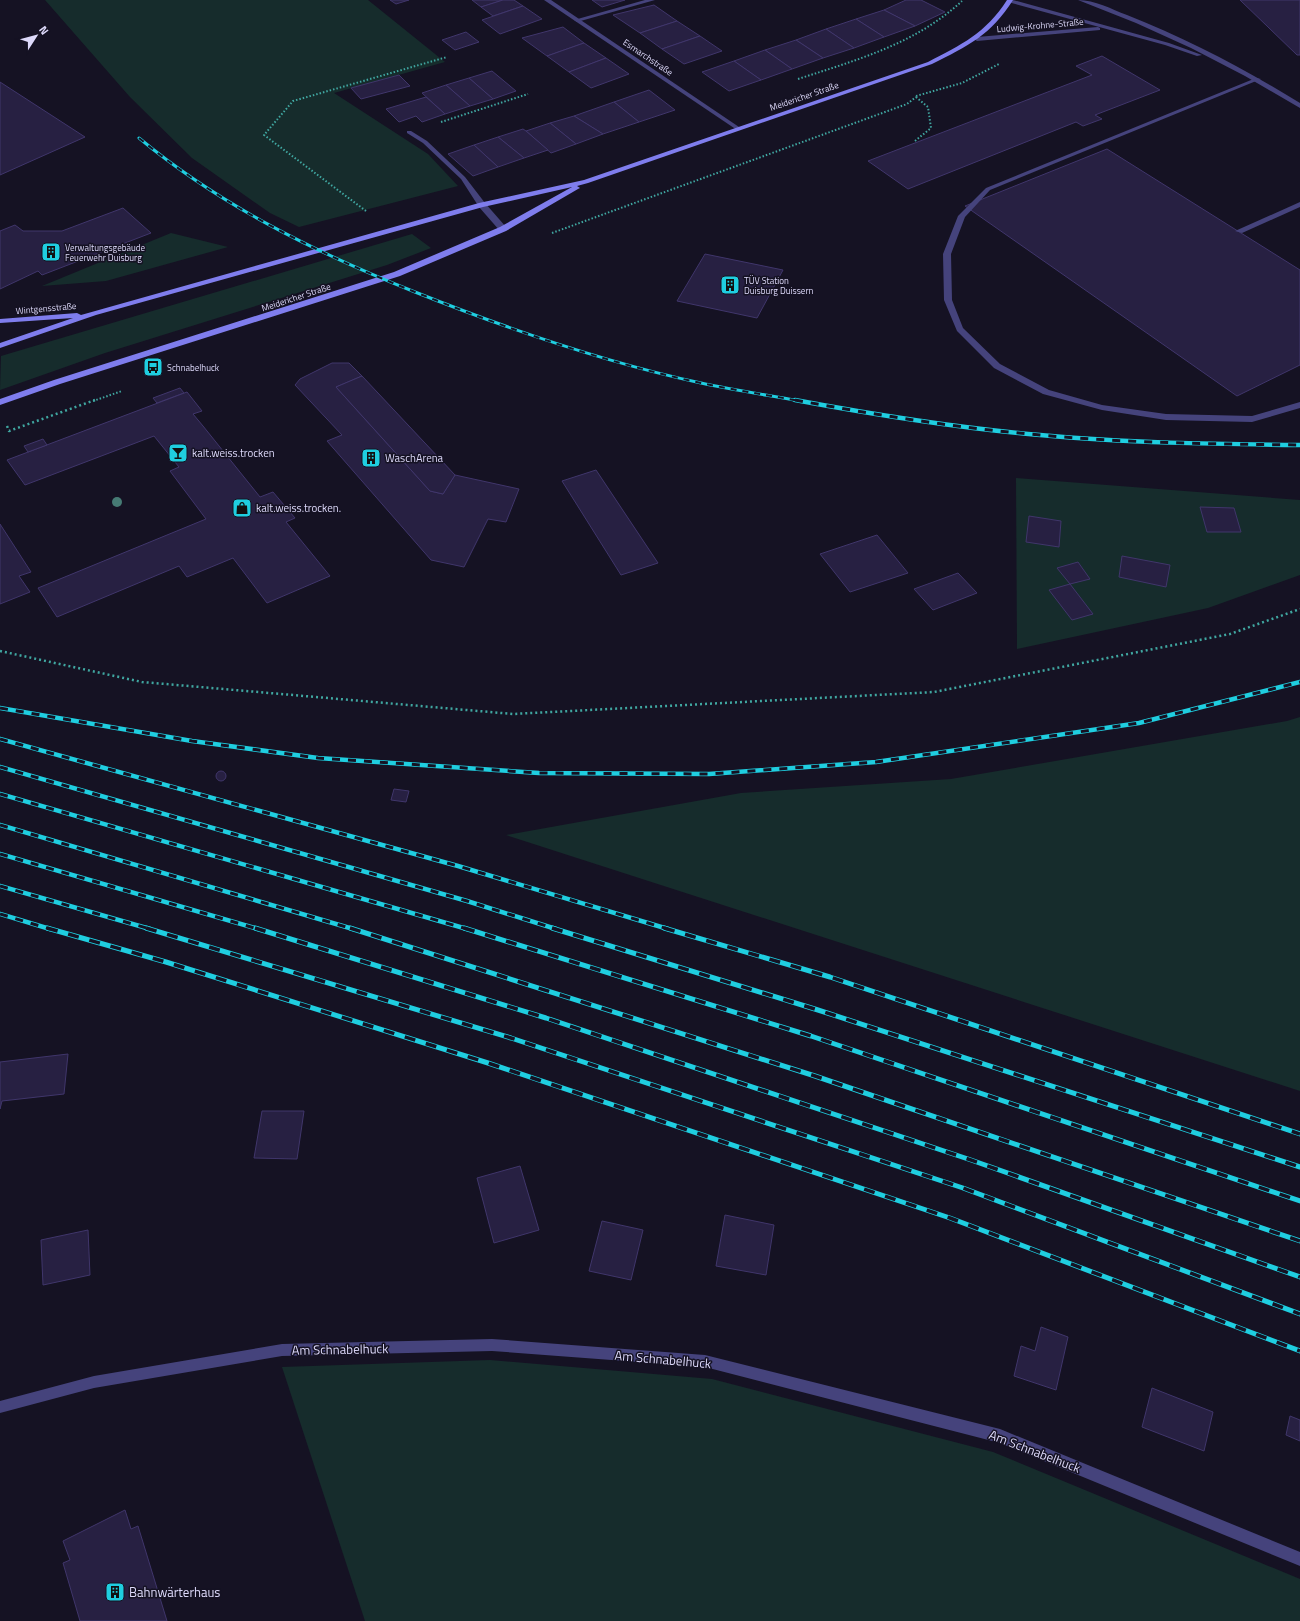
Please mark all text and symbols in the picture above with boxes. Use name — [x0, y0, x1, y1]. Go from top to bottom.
street label: Ludwig-Krohne-Straße — [996, 15, 1084, 35]
north arrow — [16, 16, 56, 56]
text: N — [35, 22, 53, 38]
street label: Esmarchstraße — [620, 35, 676, 79]
street label: Meidericher Straße — [768, 78, 841, 114]
building icon: Verwaltungsgebäude Feuerwehr Duisburg — [40, 241, 62, 263]
place label: Verwaltungsgebäude Feuerwehr Duisburg — [65, 241, 146, 264]
building icon: TÜV Station Duisburg Duissern — [719, 274, 741, 296]
place label: TÜV Station Duisburg Duissern — [744, 274, 813, 297]
street label: Meidericher Straße — [260, 280, 333, 314]
street label: Wintgensstraße — [15, 299, 77, 317]
bus stop icon: Schnabelhuck — [142, 356, 164, 378]
place label: Schnabelhuck — [167, 361, 220, 374]
bar icon: kalt.weiss.trocken — [167, 442, 189, 464]
place label: kalt.weiss.trocken — [192, 445, 275, 461]
building icon: WaschArena — [360, 447, 382, 469]
place label: WaschArena — [385, 450, 444, 466]
shop icon: kalt.weiss.trocken. — [231, 497, 253, 519]
place label: kalt.weiss.trocken. — [256, 500, 341, 516]
street label: Am Schnabelhuck — [291, 1338, 389, 1360]
street label: Am Schnabelhuck — [614, 1345, 712, 1373]
street label: Am Schnabelhuck — [986, 1424, 1084, 1478]
building icon: Bahnwärterhaus — [104, 1581, 126, 1603]
place label: Bahnwärterhaus — [129, 1582, 220, 1602]

